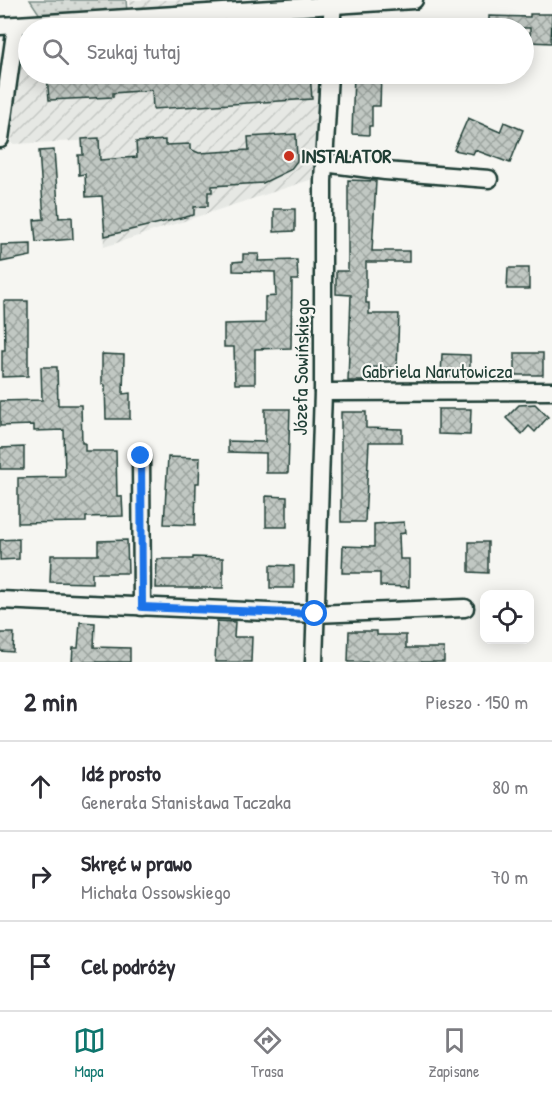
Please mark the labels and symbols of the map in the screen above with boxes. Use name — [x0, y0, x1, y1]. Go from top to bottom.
place label: INSTALATOR — [301, 142, 391, 169]
marker: INSTALATOR — [282, 149, 296, 163]
street label: Józefa Sowińskiego — [286, 298, 315, 436]
street label: Gabriela Narutowicza — [362, 357, 512, 384]
route end — [127, 442, 153, 468]
route start — [301, 600, 327, 626]

